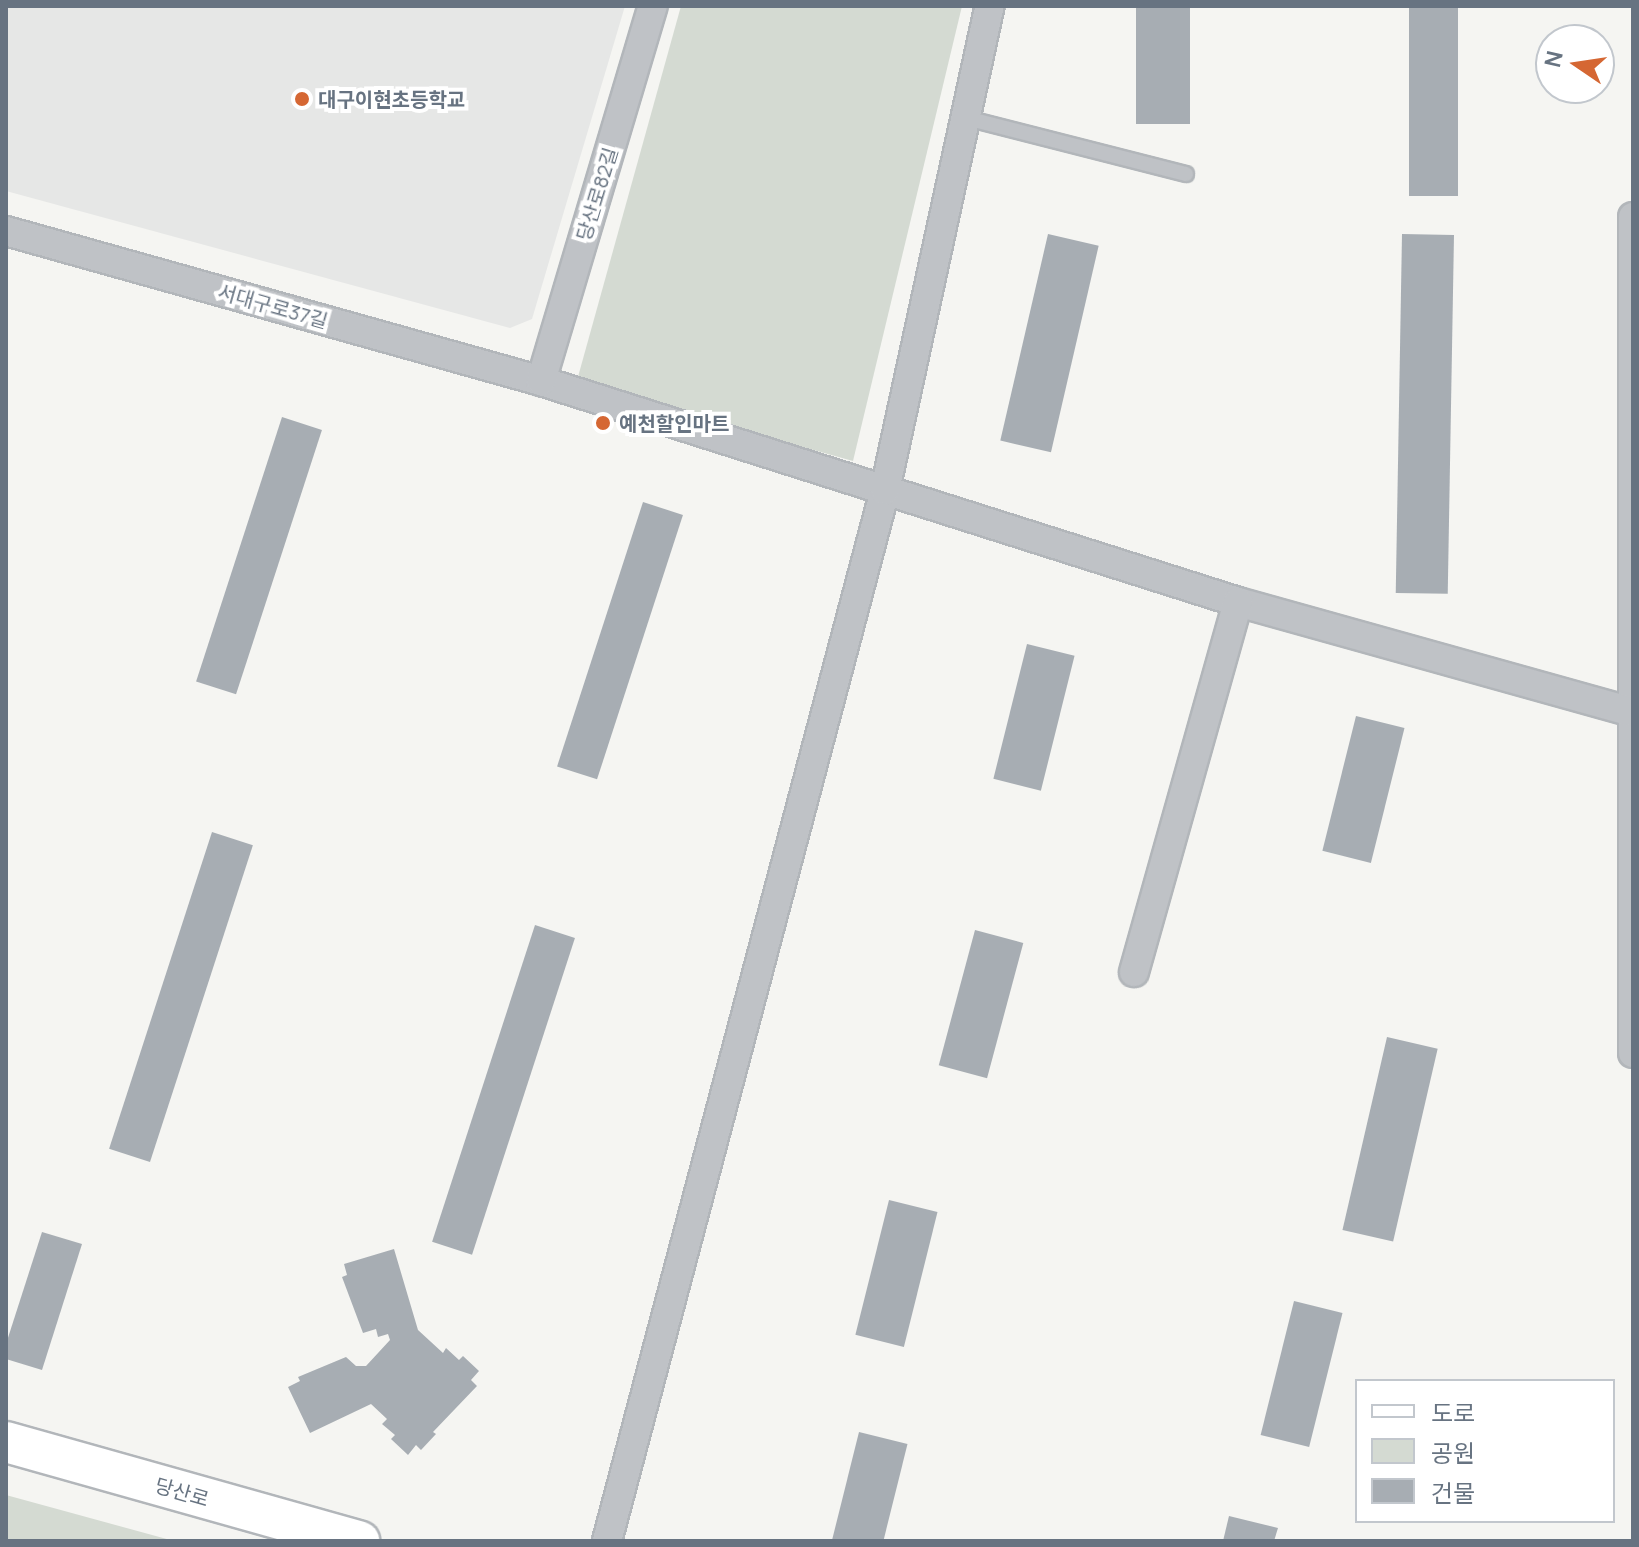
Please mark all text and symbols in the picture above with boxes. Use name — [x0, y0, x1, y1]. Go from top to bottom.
north arrow — [1535, 24, 1615, 104]
text: N — [1537, 48, 1570, 70]
place label: 대구이현초등학교 — [318, 87, 465, 111]
marker: 대구이현초등학교 — [293, 90, 311, 108]
street label: 당산로82길 — [571, 144, 623, 244]
street label: 서대구로37길 — [215, 279, 331, 333]
place label: 예천할인마트 — [619, 411, 729, 435]
marker: 예천할인마트 — [594, 414, 612, 432]
legend — [1355, 1379, 1615, 1523]
text: 도로 — [1431, 1396, 1475, 1429]
text: 공원 — [1431, 1436, 1475, 1469]
street label: 당산로 — [152, 1473, 212, 1511]
text: 건물 — [1431, 1476, 1475, 1509]

